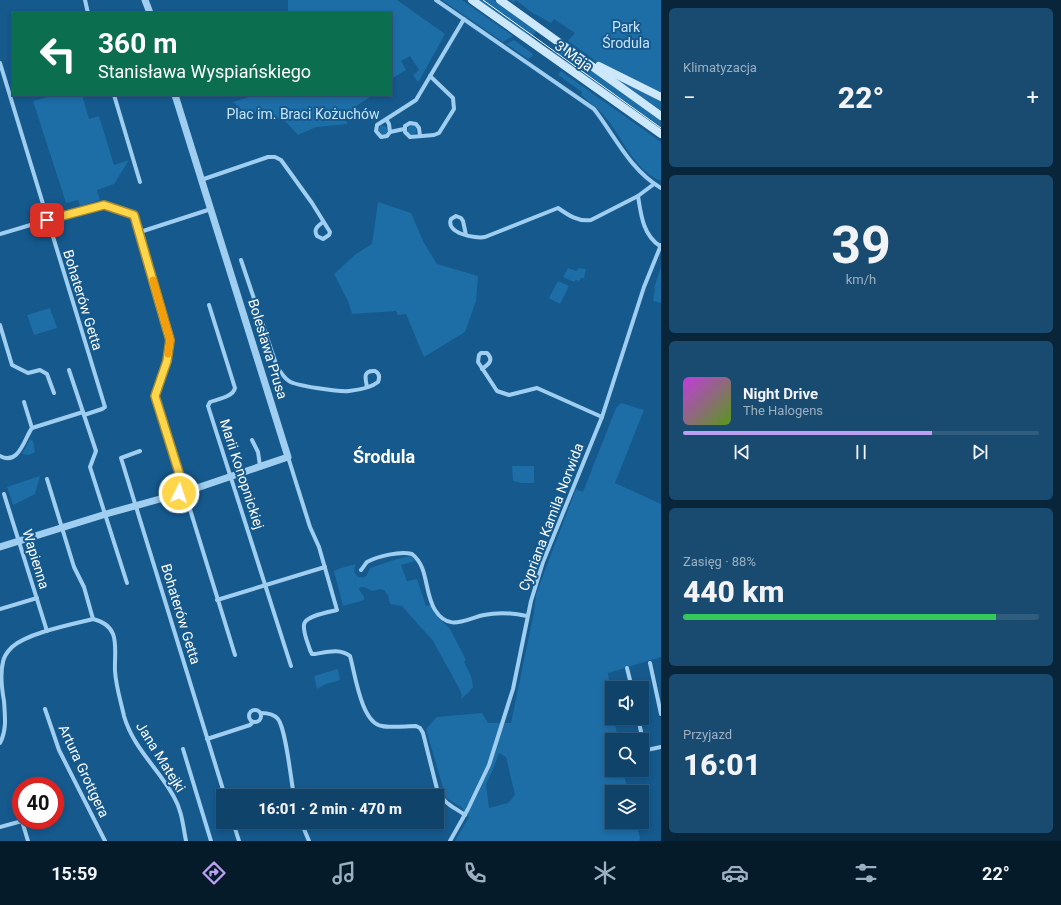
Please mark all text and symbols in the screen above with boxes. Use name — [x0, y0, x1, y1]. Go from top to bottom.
park label: Park Środula — [602, 19, 650, 51]
text: 360 m — [98, 27, 177, 60]
icon: left — [32, 28, 84, 80]
street label: 3 Maja — [552, 37, 596, 75]
text: Klimatyzacja — [683, 60, 757, 75]
text: Stanisława Wyspiańskiego — [98, 61, 311, 82]
text: 22° — [838, 80, 884, 115]
text: − — [683, 85, 696, 110]
text: + — [1027, 85, 1039, 110]
park label: Plac im. Braci Kożuchów — [226, 106, 380, 122]
pin — [30, 203, 64, 237]
icon: arrive — [36, 209, 58, 231]
text: 39 — [831, 215, 891, 276]
street label: Bohaterów Getta — [60, 248, 106, 352]
text: km/h — [846, 272, 876, 287]
street label: Bolesława Prusa — [245, 297, 291, 401]
text: Night Drive — [743, 385, 818, 403]
text: The Halogens — [743, 403, 823, 418]
street label: Marii Konopnickiej — [217, 417, 267, 531]
street label: Cypriana Kamila Norwida — [515, 441, 587, 593]
icon: previous — [731, 441, 753, 463]
icon: pause — [850, 441, 872, 463]
icon: next — [969, 441, 991, 463]
district label: Środula — [353, 446, 415, 467]
position arrow — [158, 472, 200, 514]
street label: Wapienna — [19, 527, 53, 591]
text: Zasięg · 88% — [683, 554, 756, 569]
street label: Bohaterów Getta — [158, 562, 204, 666]
text: 440 km — [683, 574, 785, 609]
map controls — [605, 681, 649, 829]
button: sound — [605, 681, 649, 725]
street label: Jana Matejki — [133, 719, 189, 795]
street label: Artura Grottgera — [55, 722, 113, 820]
text: Przyjazd — [683, 727, 732, 742]
button: search — [605, 733, 649, 777]
text: 16:01 — [683, 747, 761, 782]
speed limit sign: 40 — [12, 777, 64, 829]
button: layers — [605, 785, 649, 829]
text: 16:01 · 2 min · 470 m — [258, 800, 402, 818]
icon: directions — [200, 859, 228, 887]
icon: music — [330, 859, 358, 887]
icon: phone — [461, 859, 489, 887]
icon: climate — [591, 859, 619, 887]
icon: car — [721, 859, 749, 887]
icon: filters — [852, 859, 880, 887]
text: 15:59 — [51, 863, 98, 884]
text: 22° — [982, 863, 1010, 884]

